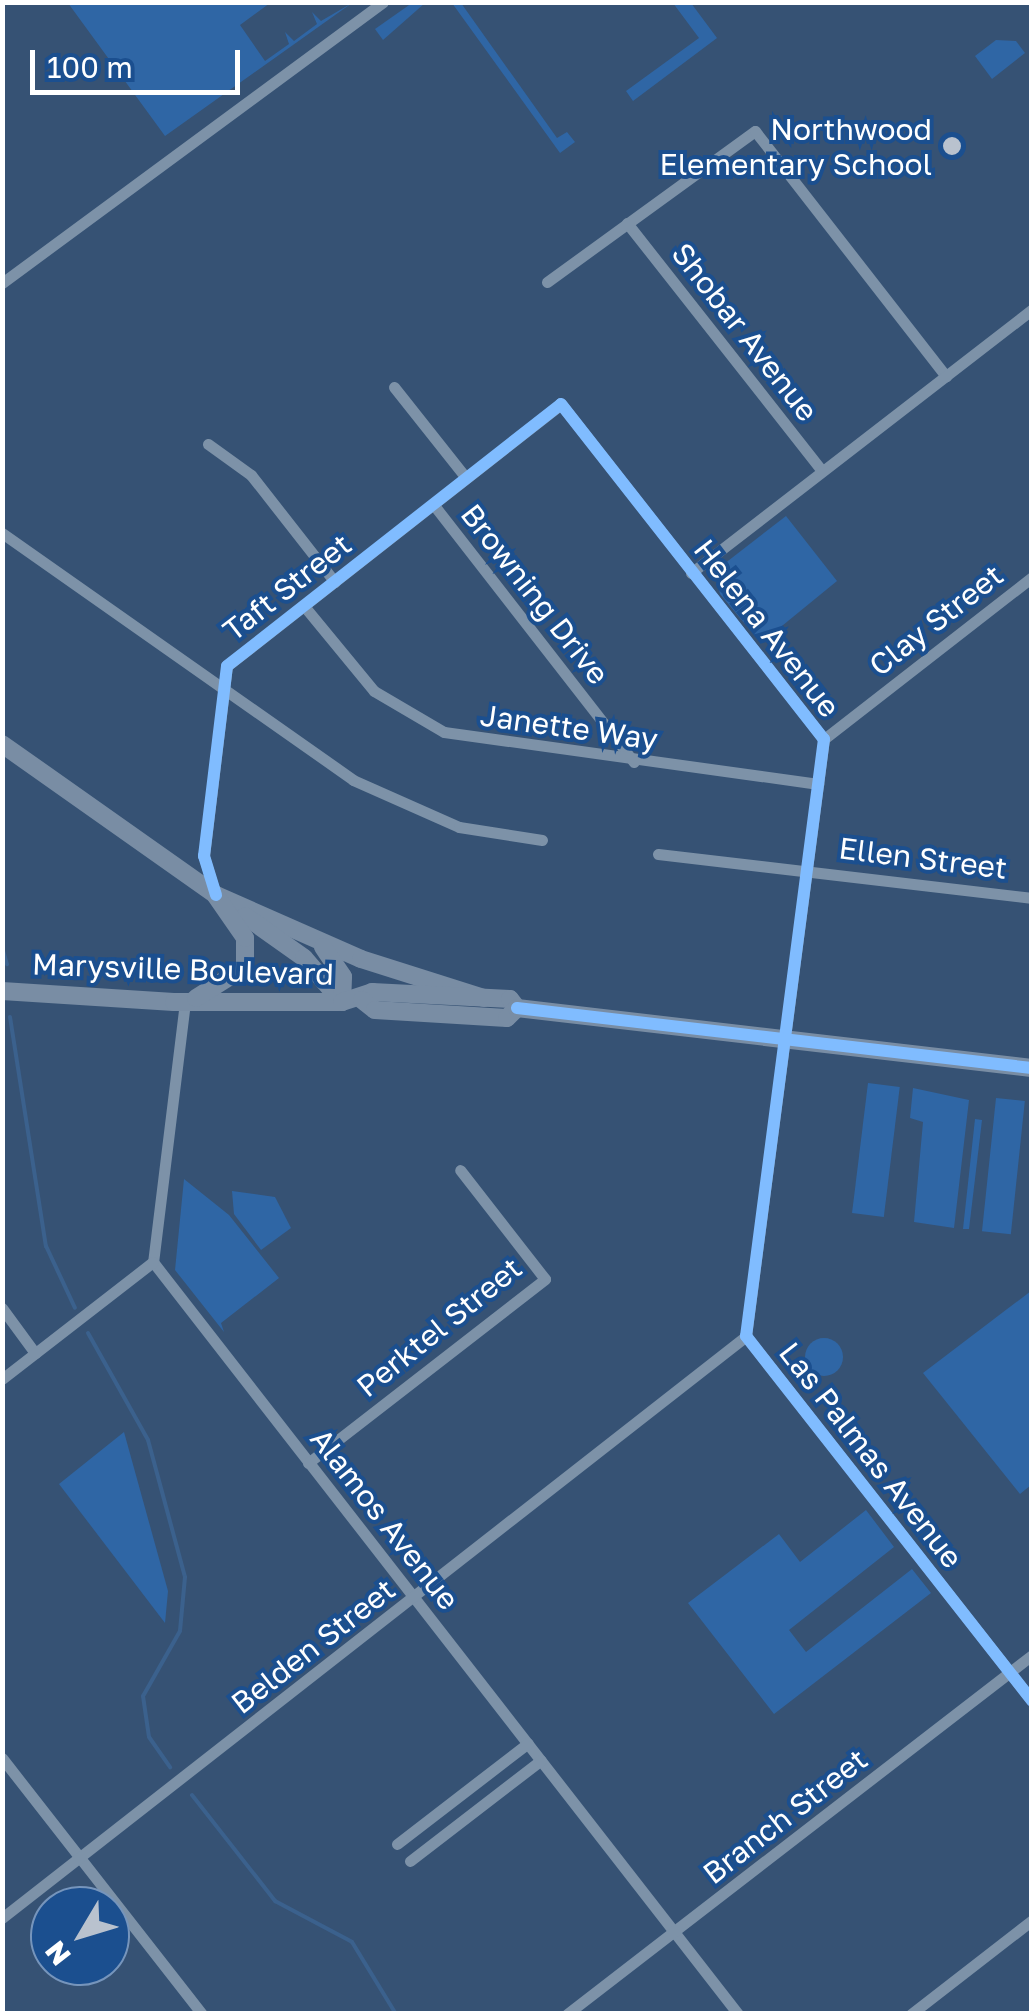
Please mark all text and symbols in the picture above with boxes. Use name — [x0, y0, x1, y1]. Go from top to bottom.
scale bar — [35, 30, 245, 92]
text: 100 m — [47, 49, 133, 85]
place label: Northwood Elementary School — [659, 111, 932, 182]
marker: Northwood Elementary School — [941, 135, 963, 157]
street label: Shobar Avenue — [664, 236, 826, 428]
street label: Browning Drive — [453, 497, 617, 691]
street label: Taft Street — [216, 526, 358, 648]
street label: Helena Avenue — [686, 532, 848, 724]
street label: Clay Street — [862, 557, 1010, 683]
street label: Janette Way — [478, 697, 660, 757]
street label: Ellen Street — [837, 830, 1009, 886]
street label: Marysville Boulevard — [32, 946, 334, 992]
street label: Perktel Street — [349, 1250, 529, 1404]
street label: Las Palmas Avenue — [772, 1335, 970, 1575]
street label: Alamos Avenue — [303, 1421, 467, 1617]
street label: Belden Street — [224, 1571, 402, 1721]
street label: Branch Street — [696, 1741, 874, 1891]
north arrow — [30, 1886, 130, 1986]
text: N — [38, 1935, 77, 1972]

